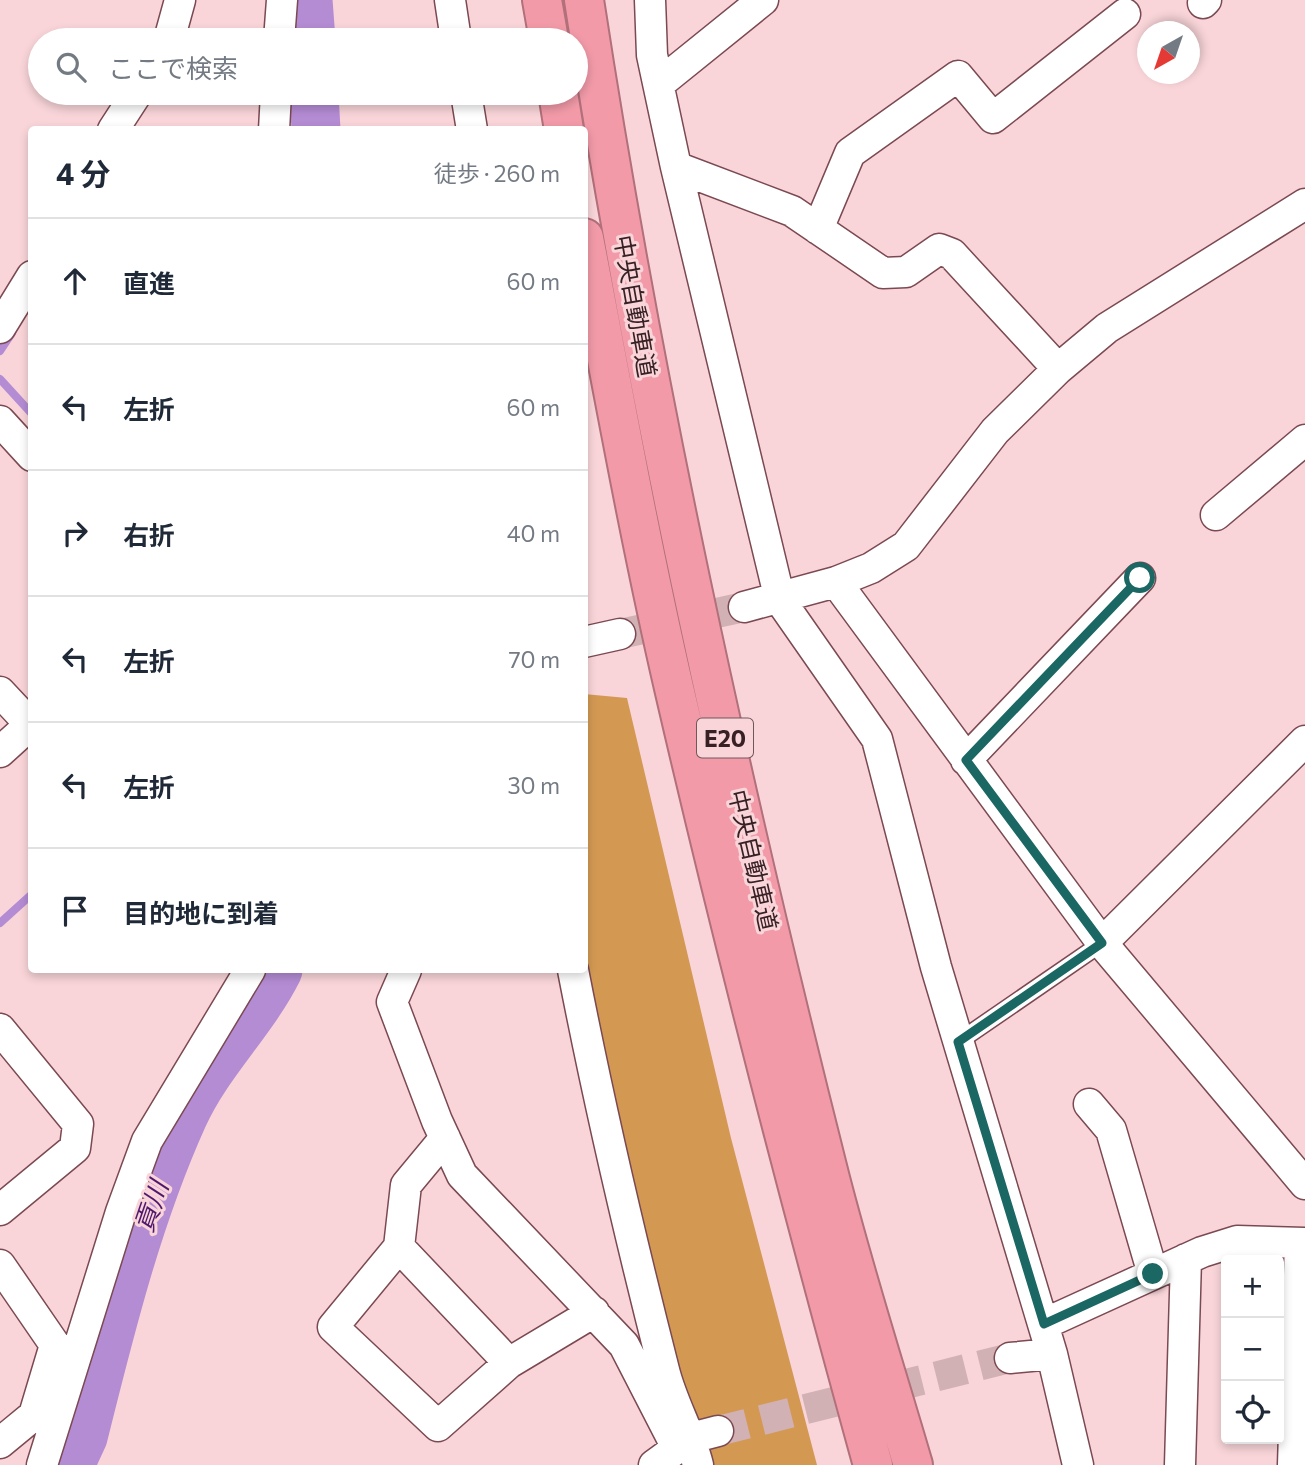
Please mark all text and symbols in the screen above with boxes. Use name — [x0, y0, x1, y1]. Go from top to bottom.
north arrow — [1137, 21, 1200, 84]
search box — [28, 28, 588, 105]
icon: search — [52, 48, 90, 86]
text: ここで検索 — [108, 52, 238, 83]
text: 4 分 — [56, 154, 110, 191]
text: 徒歩 · 260 m — [434, 159, 560, 187]
street label: 中央自動車道 — [609, 233, 663, 379]
icon: ahead — [56, 262, 94, 300]
text: 直進 — [123, 267, 175, 298]
text: 60 m — [507, 267, 560, 295]
icon: left — [56, 388, 94, 426]
text: 左折 — [123, 393, 175, 424]
text: 60 m — [507, 393, 560, 421]
icon: right — [56, 514, 94, 552]
text: 右折 — [123, 519, 175, 550]
text: 40 m — [507, 519, 560, 547]
route start — [1124, 562, 1155, 593]
icon: left — [56, 640, 94, 678]
text: 左折 — [123, 645, 175, 676]
text: 70 m — [508, 645, 560, 673]
road number: E20 — [697, 718, 753, 758]
icon: left — [56, 766, 94, 804]
text: 左折 — [123, 771, 175, 802]
text: 30 m — [507, 771, 560, 799]
street label: 中央自動車道 — [724, 787, 784, 933]
icon: arrive — [56, 892, 94, 930]
text: 目的地に到着 — [123, 897, 279, 928]
water label: 貢川 — [127, 1174, 174, 1236]
map controls — [1221, 1255, 1284, 1444]
button: + — [1221, 1255, 1284, 1318]
route end — [1137, 1258, 1168, 1289]
button: − — [1221, 1318, 1284, 1381]
button: locate — [1221, 1381, 1284, 1444]

